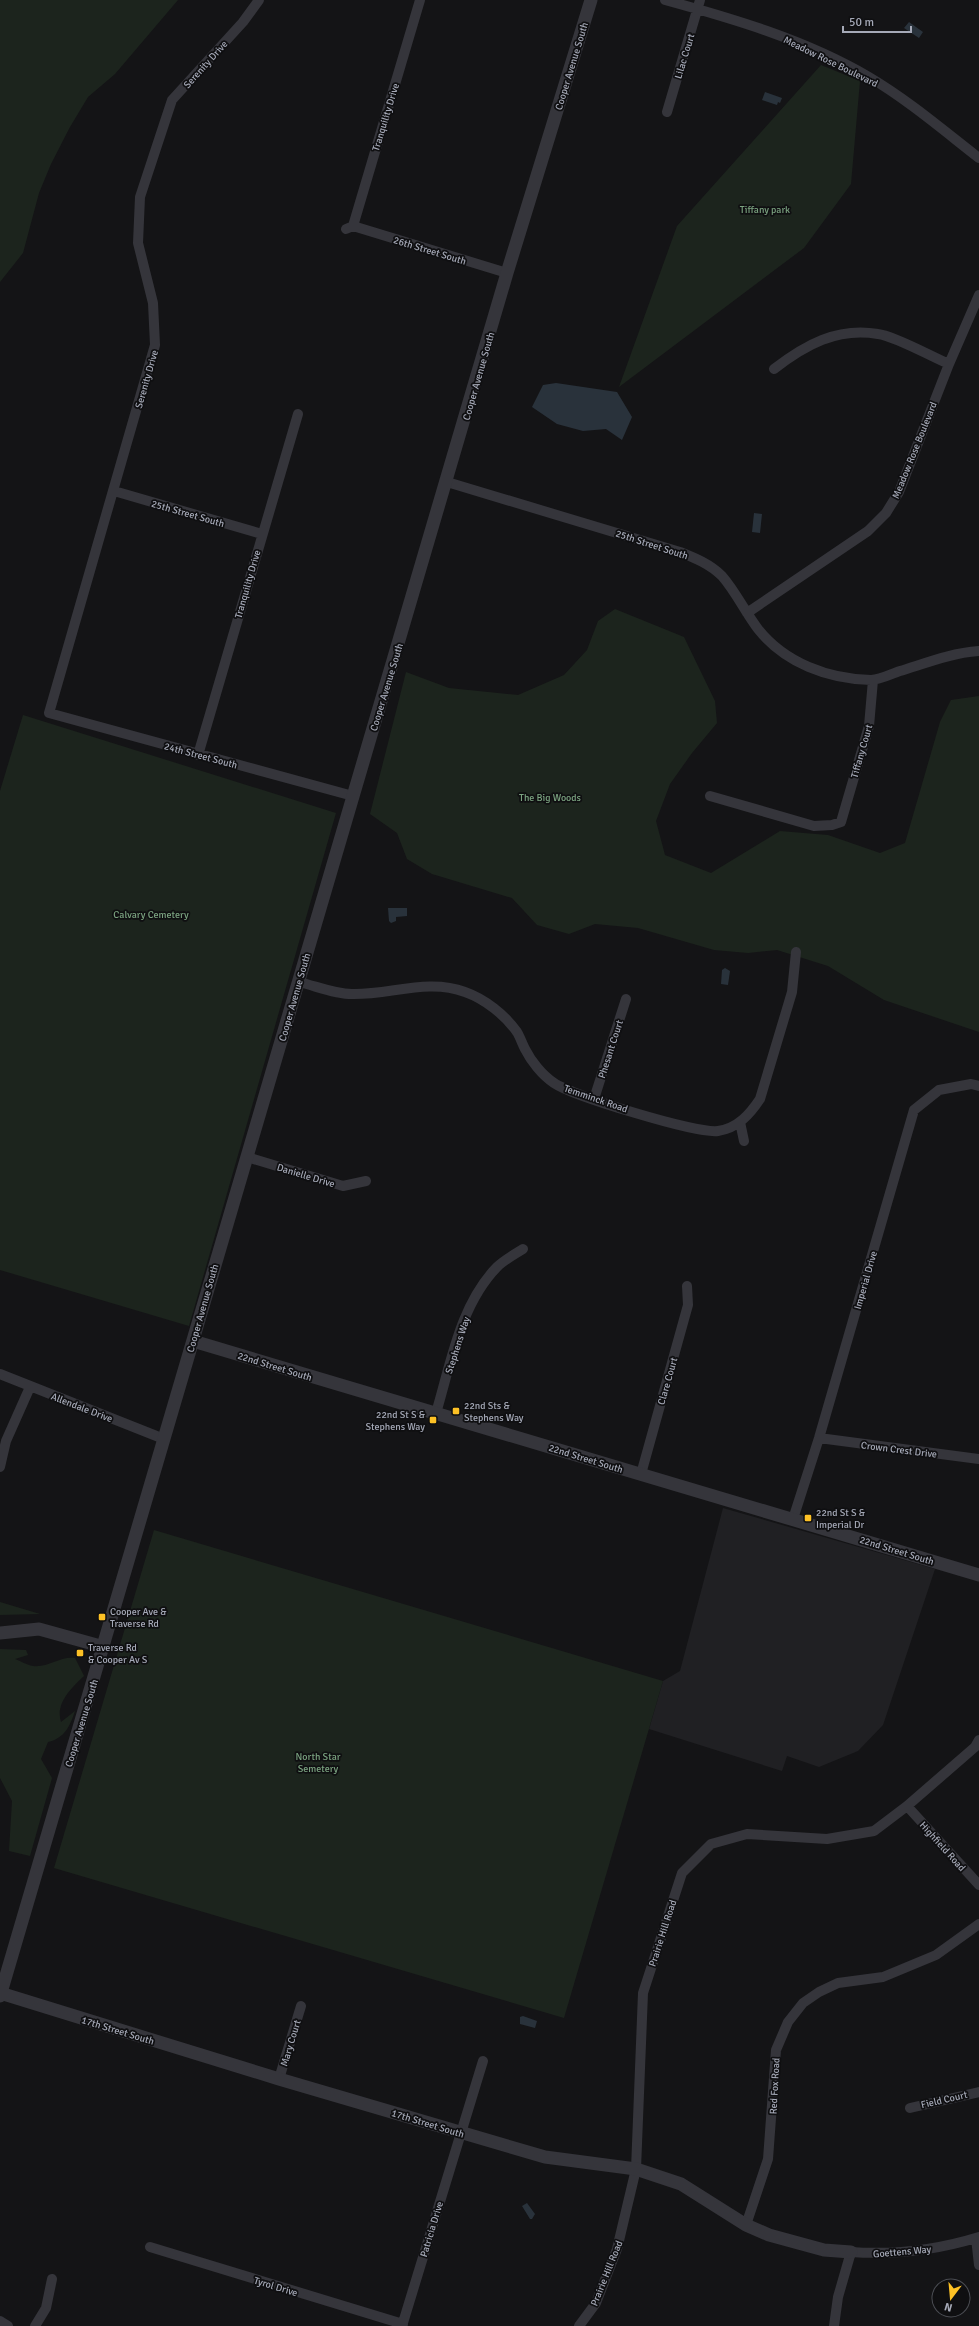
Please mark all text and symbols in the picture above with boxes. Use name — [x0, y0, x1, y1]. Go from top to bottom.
scale bar — [843, 8, 911, 34]
text: 50 m — [849, 15, 874, 30]
street label: Cooper Avenue South — [553, 21, 591, 112]
street label: Lilac Court — [672, 32, 698, 80]
street label: Meadow Rose Boulevard — [781, 34, 880, 90]
street label: Serenity Drive — [181, 38, 230, 91]
street label: Tranquility Drive — [370, 82, 402, 153]
park label: Tiffany park — [740, 204, 790, 216]
street label: 26th Street South — [392, 234, 468, 268]
street label: Cooper Avenue South — [461, 331, 497, 422]
street label: Serenity Drive — [133, 349, 161, 410]
street label: Meadow Rose Boulevard — [890, 400, 940, 501]
street label: 25th Street South — [150, 498, 226, 530]
street label: 25th Street South — [614, 528, 689, 562]
street label: Tranquility Drive — [232, 549, 263, 620]
street label: Cooper Avenue South — [368, 642, 406, 733]
street label: Tiffany Court — [849, 723, 875, 779]
street label: 24th Street South — [163, 740, 239, 772]
park label: The Big Woods — [519, 792, 582, 804]
park label: Calvary Cemetery — [113, 909, 189, 921]
street label: Cooper Avenue South — [277, 952, 313, 1043]
street label: Phesant Court — [596, 1018, 626, 1080]
street label: Temminck Road — [562, 1082, 629, 1115]
street label: Danielle Drive — [275, 1161, 336, 1190]
street label: Imperial Drive — [852, 1250, 880, 1311]
street label: Cooper Avenue South — [185, 1263, 221, 1354]
street label: Stephens Way — [443, 1315, 473, 1375]
street label: 22nd Street South — [236, 1350, 313, 1384]
street label: Clare Court — [655, 1356, 681, 1406]
street label: Allendale Drive — [49, 1391, 114, 1425]
place label: 22nd Sts & Stephens Way — [464, 1400, 524, 1424]
marker: 22nd Sts & Stephens Way — [451, 1406, 461, 1416]
place label: 22nd St S & Stephens Way — [365, 1409, 426, 1433]
marker: 22nd St S & Stephens Way — [428, 1415, 438, 1425]
street label: Crown Crest Drive — [860, 1439, 938, 1461]
street label: 22nd Street South — [547, 1442, 624, 1476]
place label: 22nd St S & Imperial Dr — [816, 1507, 866, 1531]
marker: 22nd St S & Imperial Dr — [803, 1513, 813, 1523]
street label: 22nd Street South — [858, 1534, 935, 1568]
place label: Cooper Ave & Traverse Rd — [110, 1606, 167, 1630]
marker: Cooper Ave & Traverse Rd — [97, 1612, 107, 1622]
place label: Traverse Rd & Cooper Av S — [88, 1642, 148, 1666]
marker: Traverse Rd & Cooper Av S — [75, 1648, 85, 1658]
street label: Cooper Avenue South — [63, 1678, 101, 1769]
park label: North Star Semetery — [296, 1751, 341, 1775]
street label: Highfield Road — [917, 1819, 968, 1874]
street label: Prairie Hill Road — [647, 1898, 679, 1968]
street label: 17th Street South — [80, 2014, 156, 2048]
street label: Mary Court — [278, 2018, 304, 2068]
street label: Red Fox Road — [768, 2058, 782, 2115]
street label: Field Court — [920, 2089, 969, 2111]
street label: 17th Street South — [390, 2107, 466, 2141]
street label: Patricia Drive — [418, 2200, 446, 2259]
street label: Prairie Hill Road — [588, 2239, 626, 2308]
street label: Goettens Way — [873, 2243, 932, 2261]
street label: Tyrol Drive — [252, 2275, 299, 2299]
north arrow — [931, 2278, 971, 2318]
text: N — [943, 2300, 954, 2314]

